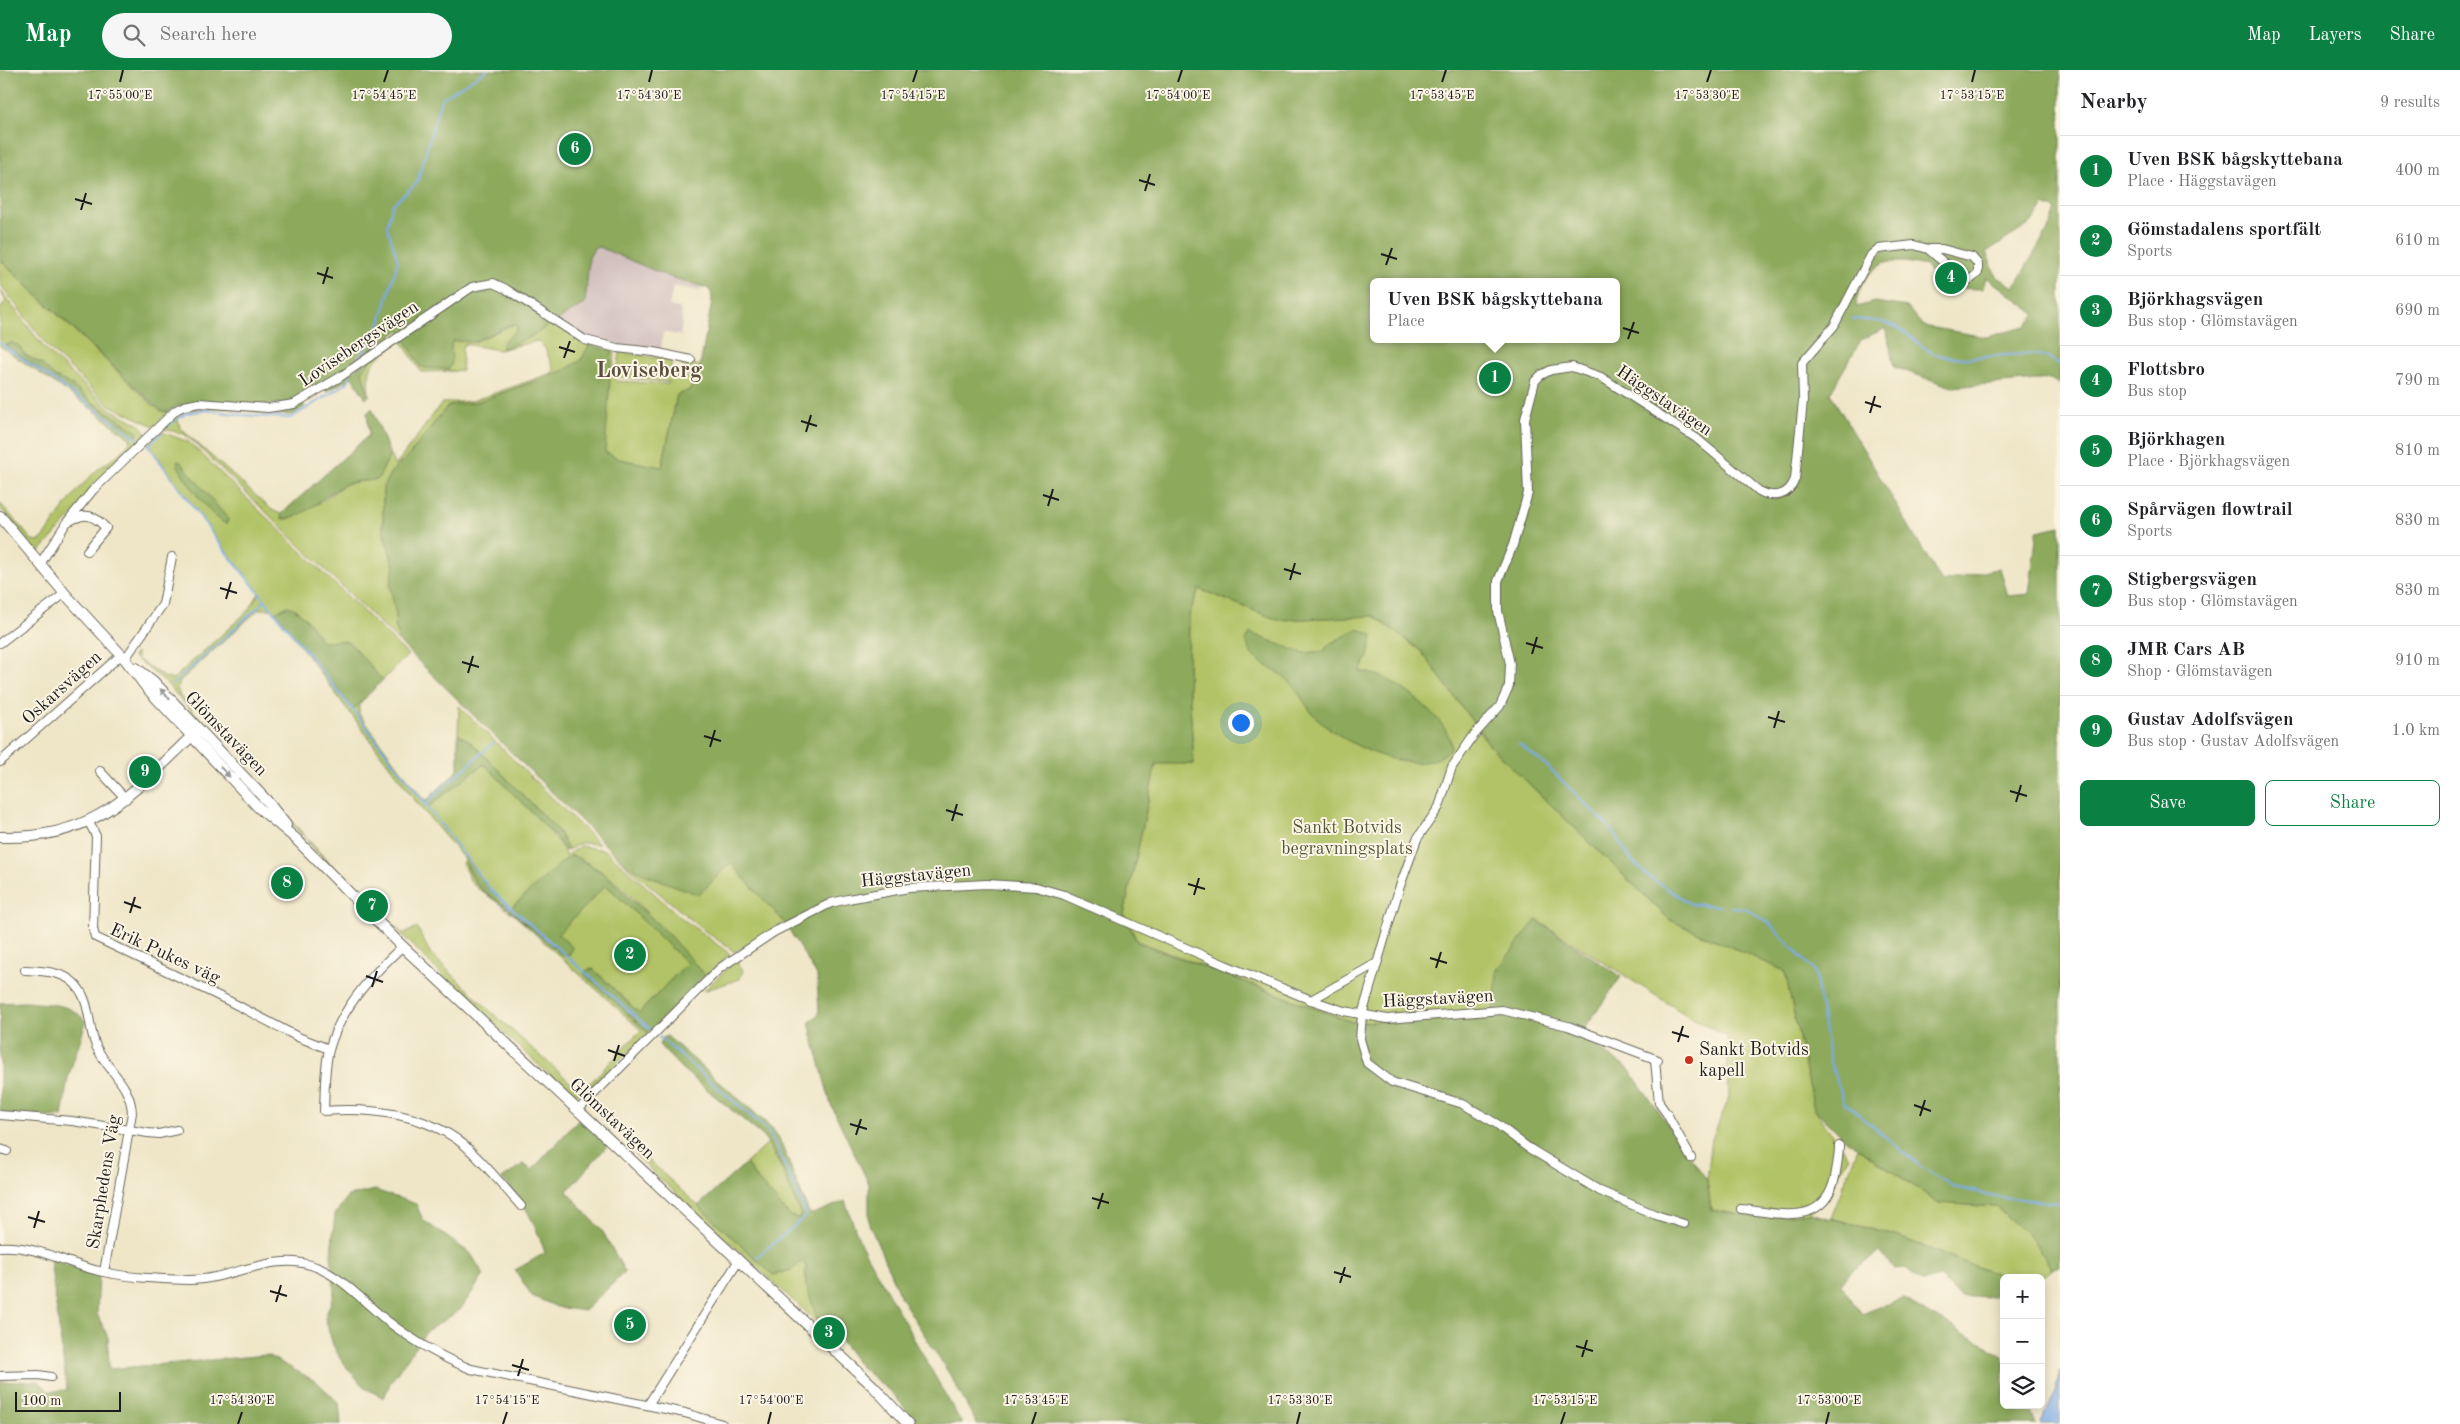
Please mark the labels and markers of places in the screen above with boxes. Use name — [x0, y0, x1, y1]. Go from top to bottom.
pin: 6 — [559, 130, 591, 168]
pin: 4 — [1935, 259, 1967, 297]
pin: 1 — [1479, 359, 1511, 397]
pin: 9 — [129, 753, 161, 791]
pin: 8 — [271, 864, 303, 902]
pin: 7 — [356, 887, 388, 925]
pin: 2 — [614, 936, 646, 974]
place label: Sankt Botvids kapell — [1699, 1041, 1809, 1080]
marker: Sankt Botvids kapell — [1683, 1054, 1695, 1066]
pin: 5 — [614, 1306, 646, 1344]
pin: 3 — [813, 1314, 845, 1352]

